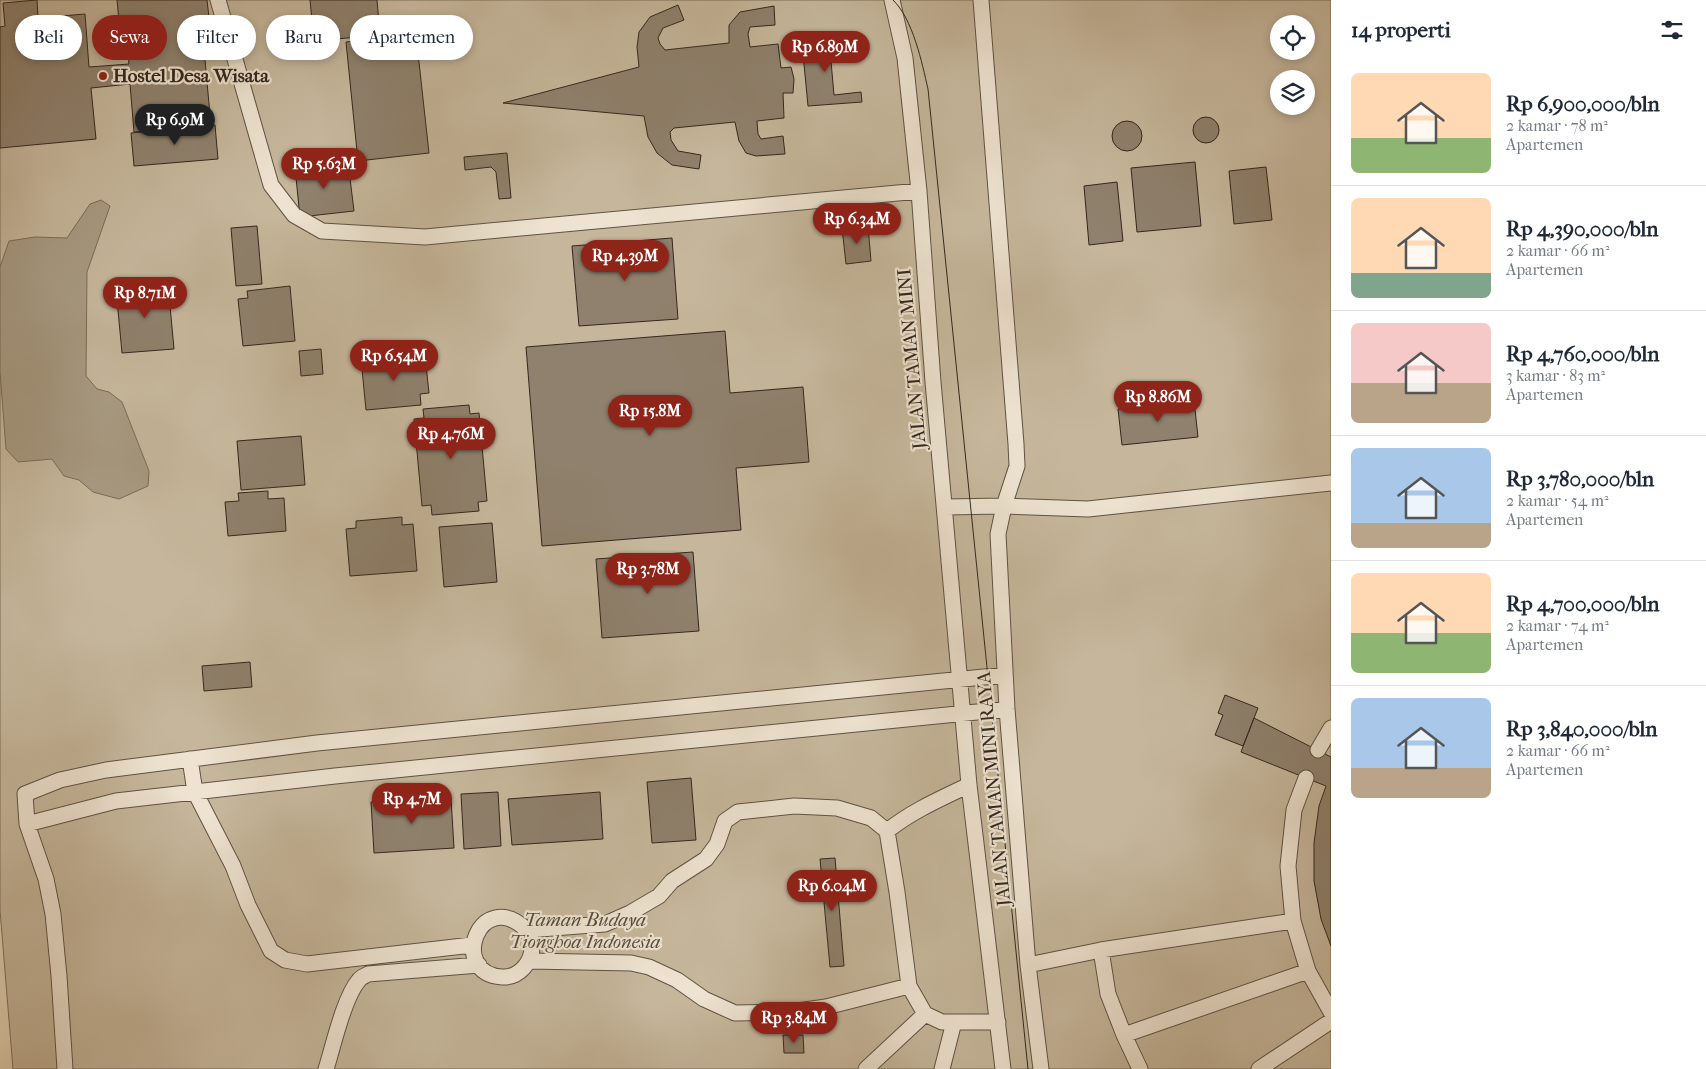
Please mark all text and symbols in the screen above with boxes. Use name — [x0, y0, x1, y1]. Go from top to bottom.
chip: Beli — [15, 15, 82, 60]
chip: Sewa — [92, 15, 167, 60]
chip: Filter — [177, 15, 256, 60]
chip: Baru — [266, 15, 340, 60]
chip: Apartemen — [350, 15, 473, 60]
map controls — [1270, 15, 1315, 115]
button: locate — [1270, 15, 1315, 60]
icon: filters — [1658, 16, 1686, 44]
text: 14 properti — [1351, 18, 1451, 42]
pin: Rp 6.89M — [773, 30, 877, 73]
text: Rp 6.89M — [792, 37, 858, 56]
place label: Hostel Desa Wisata — [113, 65, 270, 87]
marker: Hostel Desa Wisata — [97, 70, 109, 82]
button: layers — [1270, 70, 1315, 115]
text: Rp 6,900,000/bln — [1506, 92, 1660, 116]
icon: home — [1391, 93, 1451, 153]
pin: Rp 6.9M — [129, 104, 221, 146]
text: Rp 6.9M — [146, 110, 204, 129]
text: 2 kamar · 78 m² — [1506, 116, 1608, 135]
text: Apartemen — [1506, 135, 1583, 154]
pin: Rp 5.63M — [272, 148, 376, 190]
text: Rp 5.63M — [292, 154, 356, 173]
pin: Rp 6.34M — [805, 202, 909, 245]
text: Rp 6.34M — [824, 209, 890, 228]
text: Rp 4,390,000/bln — [1506, 217, 1659, 241]
icon: home — [1391, 218, 1451, 278]
pin: Rp 4.39M — [573, 240, 677, 282]
text: 2 kamar · 66 m² — [1506, 241, 1609, 260]
text: Rp 4.39M — [592, 246, 658, 265]
text: Apartemen — [1506, 260, 1583, 279]
street label: JALAN TAMAN MINI — [893, 268, 931, 452]
pin: Rp 8.71M — [93, 276, 197, 319]
text: Rp 8.71M — [114, 283, 176, 302]
pin: Rp 6.54M — [342, 340, 446, 382]
text: Rp 4,760,000/bln — [1506, 342, 1659, 366]
icon: home — [1391, 343, 1451, 403]
text: Rp 6.54M — [361, 346, 427, 365]
text: 3 kamar · 83 m² — [1506, 366, 1605, 385]
pin: Rp 8.86M — [1106, 380, 1210, 423]
text: Apartemen — [1506, 385, 1583, 404]
text: Rp 8.86M — [1125, 387, 1191, 406]
pin: Rp 15.8M — [598, 394, 702, 437]
text: Rp 15.8M — [619, 401, 681, 420]
pin: Rp 4.76M — [399, 418, 503, 460]
text: Rp 4.76M — [418, 424, 484, 443]
text: Rp 3,780,000/bln — [1506, 467, 1654, 491]
icon: home — [1391, 468, 1451, 528]
text: 2 kamar · 54 m² — [1506, 491, 1608, 510]
text: Apartemen — [1506, 510, 1583, 529]
pin: Rp 3.78M — [596, 552, 700, 595]
text: Rp 3.78M — [617, 559, 679, 578]
text: Rp 4,700,000/bln — [1506, 592, 1660, 616]
icon: home — [1391, 593, 1451, 653]
text: 2 kamar · 74 m² — [1506, 616, 1609, 635]
text: Apartemen — [1506, 635, 1583, 654]
street label: JALAN TAMAN MINI RAYA — [973, 670, 1015, 909]
text: Rp 3,840,000/bln — [1506, 717, 1658, 741]
icon: home — [1391, 718, 1451, 778]
text: 2 kamar · 66 m² — [1506, 741, 1609, 760]
text: Apartemen — [1506, 760, 1583, 779]
pin: Rp 4.7M — [366, 782, 458, 825]
text: Rp 4.7M — [383, 789, 441, 808]
pin: Rp 6.04M — [780, 870, 884, 912]
text: Rp 6.04M — [798, 876, 866, 895]
park label: Taman Budaya Tionghoa Indonesia — [509, 909, 661, 953]
pin: Rp 3.84M — [742, 1002, 846, 1044]
text: Rp 3.84M — [761, 1008, 827, 1027]

